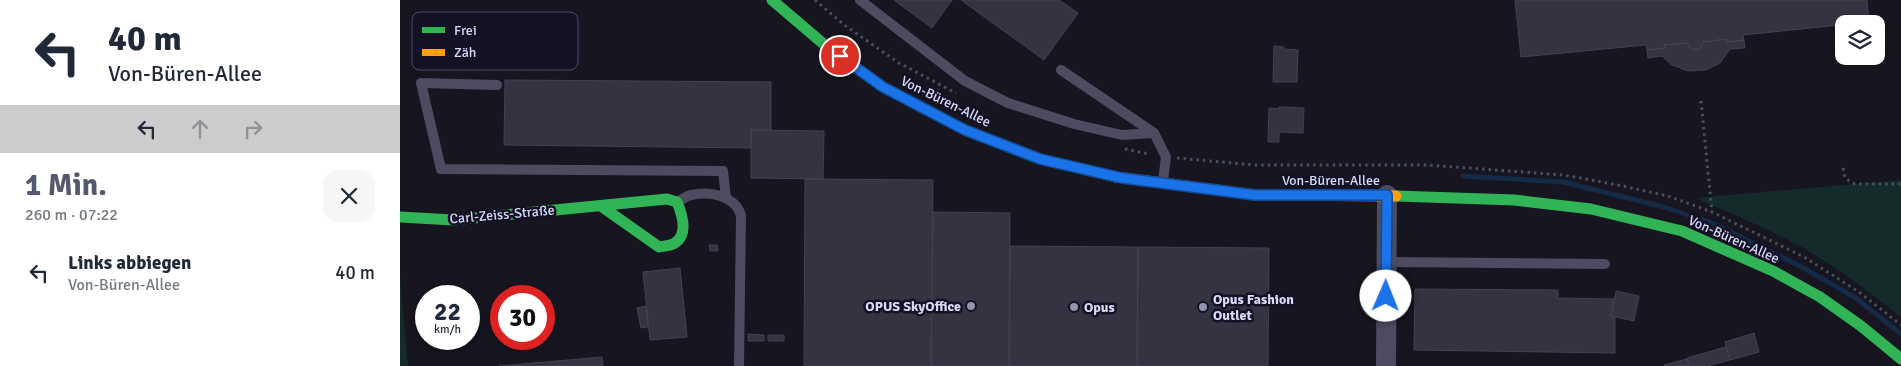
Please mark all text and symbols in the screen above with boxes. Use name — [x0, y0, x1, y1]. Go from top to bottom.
legend — [412, 12, 578, 70]
map controls — [1835, 15, 1885, 65]
button: layers — [1835, 15, 1885, 65]
text: 40 m — [108, 17, 182, 60]
icon: left — [25, 20, 90, 85]
text: Frei — [454, 22, 477, 39]
pin — [819, 35, 861, 77]
icon: arrive — [826, 42, 854, 70]
text: Zäh — [454, 44, 476, 61]
text: Von-Büren-Allee — [108, 60, 262, 87]
street label: Von-Büren-Allee — [898, 72, 994, 131]
icon: left — [133, 115, 161, 143]
icon: ahead — [186, 115, 214, 143]
icon: right — [239, 115, 267, 143]
text: 1 Min. — [25, 167, 107, 204]
button: close — [323, 170, 375, 222]
street label: Von-Büren-Allee — [1282, 172, 1380, 189]
street label: Carl-Zeiss-Straße — [449, 201, 555, 228]
text: 260 m · 07:22 — [25, 205, 118, 225]
street label: Von-Büren-Allee — [1686, 212, 1782, 267]
text: Links abbiegen — [68, 251, 191, 275]
icon: left — [25, 259, 53, 287]
text: 40 m — [335, 261, 375, 285]
position arrow — [1359, 269, 1411, 321]
text: Von-Büren-Allee — [68, 275, 180, 295]
speed limit sign: 30 — [490, 285, 555, 350]
place label: Opus Fashion Outlet — [1213, 291, 1294, 324]
text: 22 — [434, 296, 461, 327]
place label: OPUS SkyOffice — [865, 298, 961, 315]
place label: Opus — [1084, 299, 1115, 316]
marker: OPUS SkyOffice — [965, 300, 977, 312]
marker: Opus — [1068, 301, 1080, 313]
marker: Opus Fashion Outlet — [1197, 301, 1209, 313]
text: km/h — [434, 322, 461, 337]

